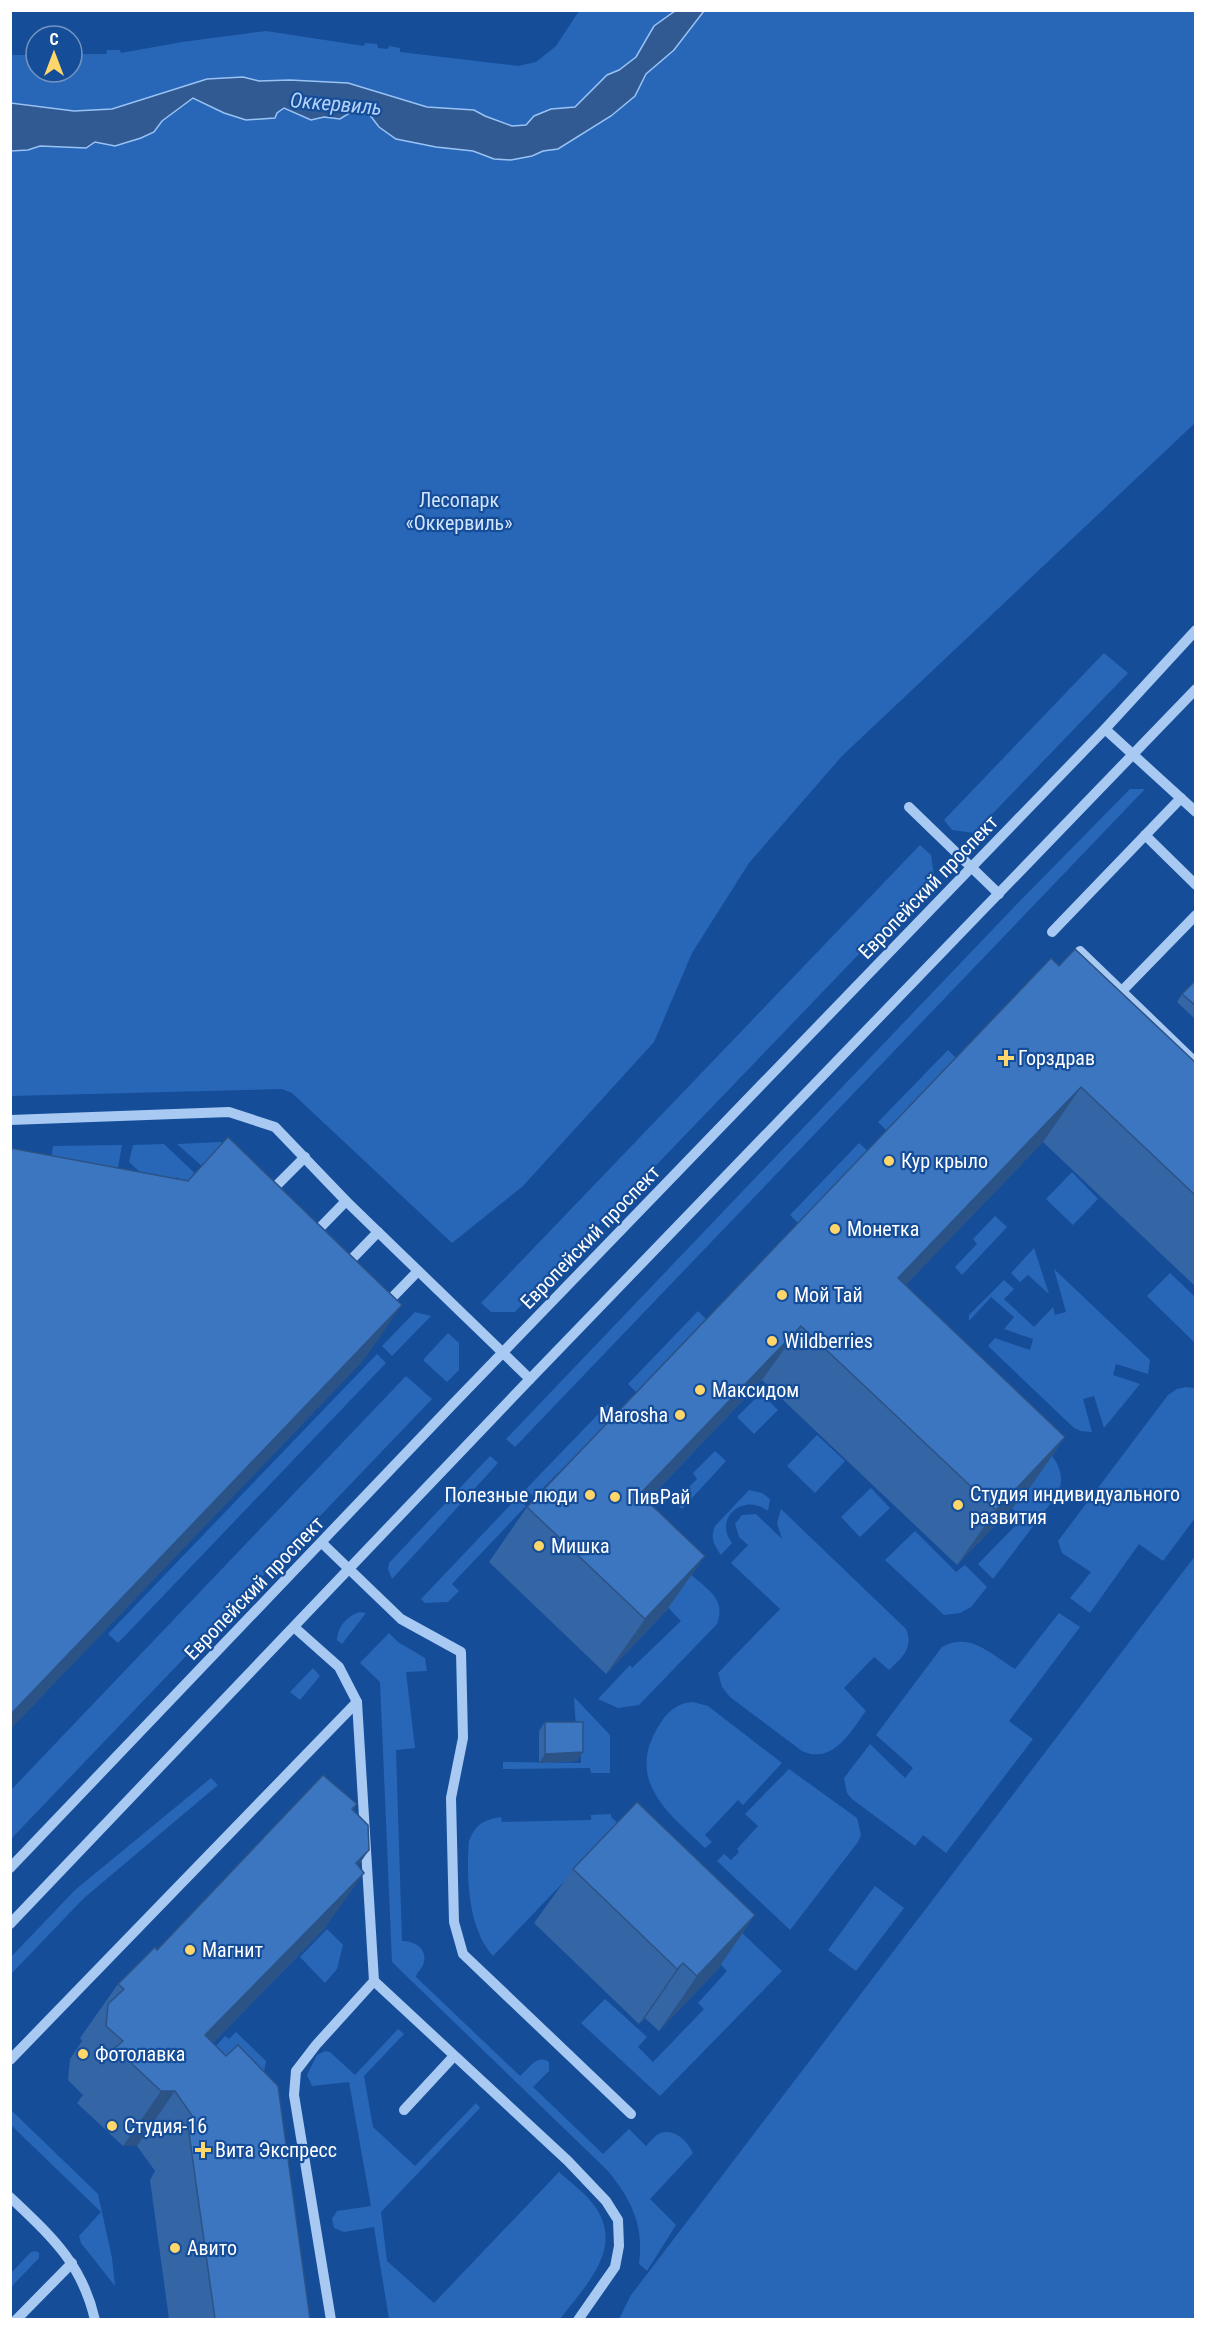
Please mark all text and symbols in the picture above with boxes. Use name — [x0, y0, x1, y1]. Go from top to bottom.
north arrow — [24, 24, 84, 84]
text: С — [49, 30, 59, 49]
water label: Оккервиль — [289, 88, 383, 120]
park label: Лесопарк «Оккервиль» — [405, 488, 513, 535]
street label: Европейский проспект — [853, 810, 1003, 964]
place label: Горздрав — [1018, 1046, 1095, 1070]
marker: Горздрав — [999, 1051, 1013, 1065]
place label: Кур крыло — [901, 1149, 988, 1173]
marker: Кур крыло — [882, 1154, 896, 1168]
street label: Европейский проспект — [515, 1160, 665, 1314]
place label: Монетка — [847, 1217, 919, 1241]
marker: Монетка — [828, 1222, 842, 1236]
place label: Мой Тай — [794, 1283, 863, 1307]
marker: Мой Тай — [775, 1288, 789, 1302]
place label: Wildberries — [784, 1329, 873, 1353]
marker: Wildberries — [765, 1334, 779, 1348]
place label: Максидом — [712, 1378, 799, 1402]
marker: Максидом — [693, 1383, 707, 1397]
place label: Marosha — [599, 1403, 668, 1427]
marker: Marosha — [673, 1408, 687, 1422]
place label: Студия индивидуального развития — [970, 1482, 1180, 1529]
place label: Полезные люди — [444, 1483, 578, 1507]
place label: ПивРай — [627, 1485, 690, 1509]
marker: Полезные люди — [583, 1488, 597, 1502]
marker: ПивРай — [608, 1490, 622, 1504]
marker: Студия индивидуального развития — [951, 1498, 965, 1512]
street label: Европейский проспект — [179, 1511, 329, 1665]
place label: Мишка — [551, 1534, 610, 1558]
marker: Мишка — [532, 1539, 546, 1553]
place label: Магнит — [202, 1938, 263, 1962]
marker: Магнит — [183, 1943, 197, 1957]
place label: Фотолавка — [95, 2042, 185, 2066]
marker: Фотолавка — [76, 2047, 90, 2061]
place label: Студия-16 — [124, 2114, 207, 2138]
marker: Студия-16 — [105, 2119, 119, 2133]
place label: Вита Экспресс — [215, 2138, 337, 2162]
marker: Вита Экспресс — [196, 2143, 210, 2157]
place label: Авито — [187, 2236, 237, 2260]
marker: Авито — [168, 2241, 182, 2255]

